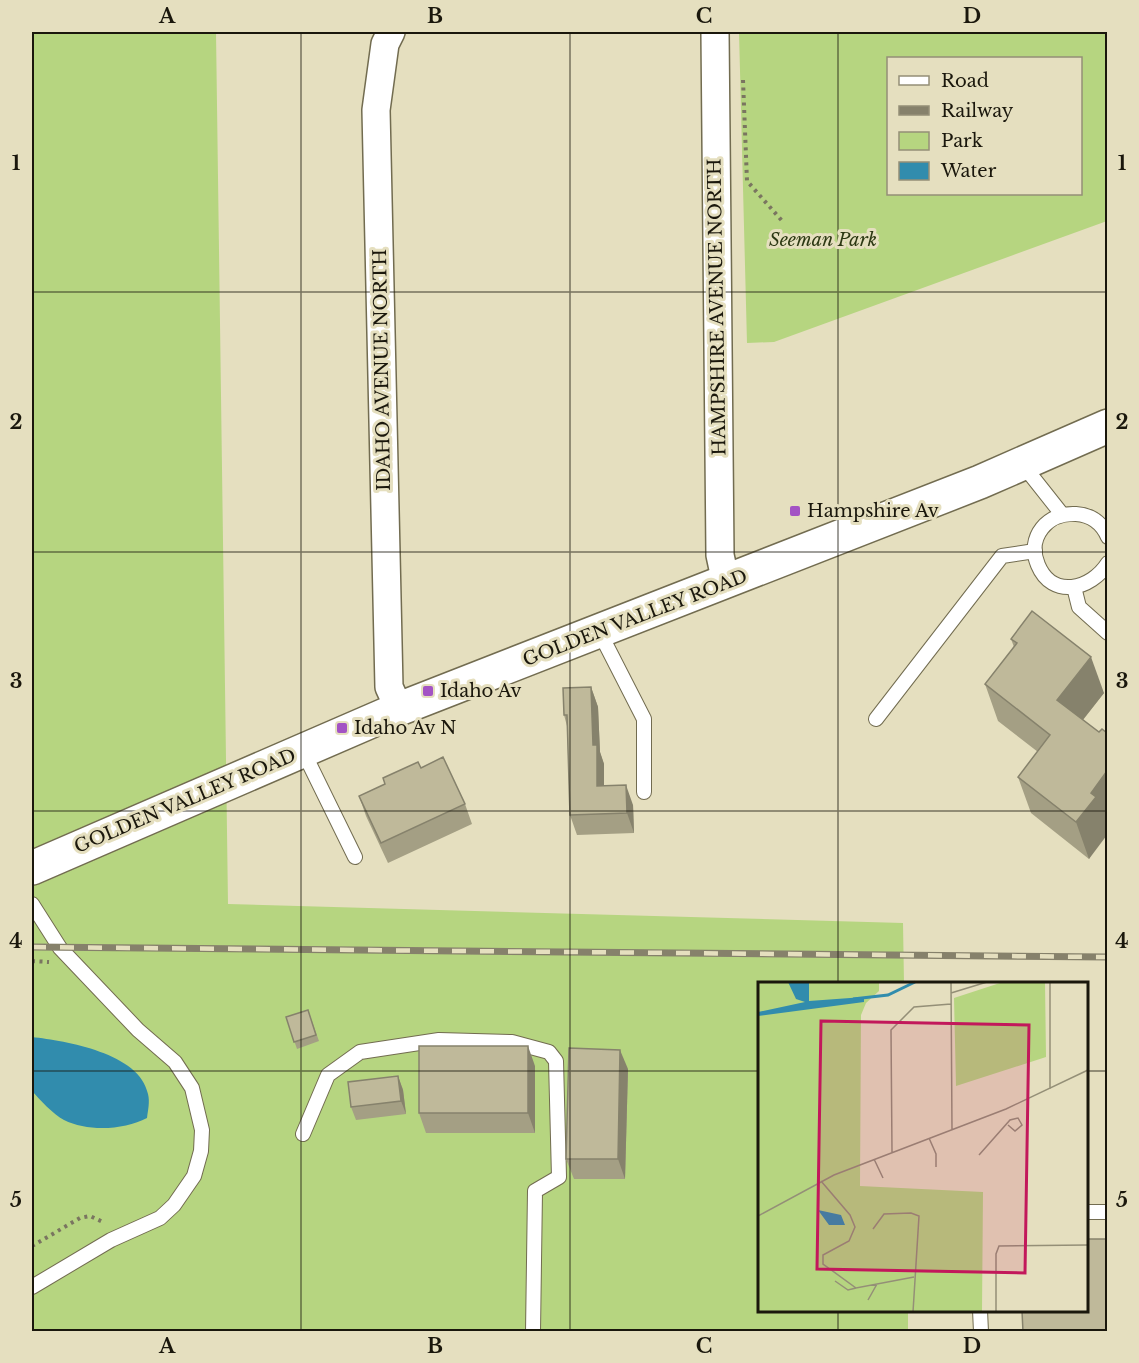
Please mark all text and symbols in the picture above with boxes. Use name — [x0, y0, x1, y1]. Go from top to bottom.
text: A — [158, 4, 176, 28]
text: B — [427, 4, 443, 28]
text: C — [696, 4, 712, 28]
text: D — [963, 4, 981, 28]
legend — [887, 57, 1082, 195]
text: Road — [941, 70, 989, 92]
text: Railway — [941, 100, 1014, 122]
text: Park — [941, 130, 983, 152]
text: 1 — [12, 151, 21, 175]
text: 1 — [1118, 151, 1127, 175]
street label: HAMPSHIRE AVENUE NORTH — [703, 158, 731, 456]
text: Water — [940, 160, 997, 182]
park label: Seeman Park — [769, 229, 877, 251]
street label: IDAHO AVENUE NORTH — [369, 249, 395, 491]
text: 2 — [9, 410, 23, 434]
text: 2 — [1115, 410, 1129, 434]
place label: Hampshire Av — [807, 500, 939, 522]
marker: Hampshire Av — [788, 504, 802, 518]
street label: GOLDEN VALLEY ROAD — [520, 565, 750, 671]
text: 3 — [10, 669, 22, 693]
text: 3 — [1116, 669, 1128, 693]
place label: Idaho Av — [440, 680, 522, 702]
marker: Idaho Av — [421, 684, 435, 698]
place label: Idaho Av N — [354, 717, 456, 739]
marker: Idaho Av N — [335, 721, 349, 735]
street label: GOLDEN VALLEY ROAD — [71, 744, 299, 858]
text: 4 — [9, 929, 23, 953]
text: 4 — [1115, 929, 1129, 953]
inset map — [758, 982, 1088, 1312]
text: 5 — [10, 1188, 22, 1212]
text: 5 — [1116, 1188, 1128, 1212]
text: A — [158, 1334, 176, 1358]
text: B — [427, 1334, 443, 1358]
text: C — [696, 1334, 712, 1358]
text: D — [963, 1334, 981, 1358]

